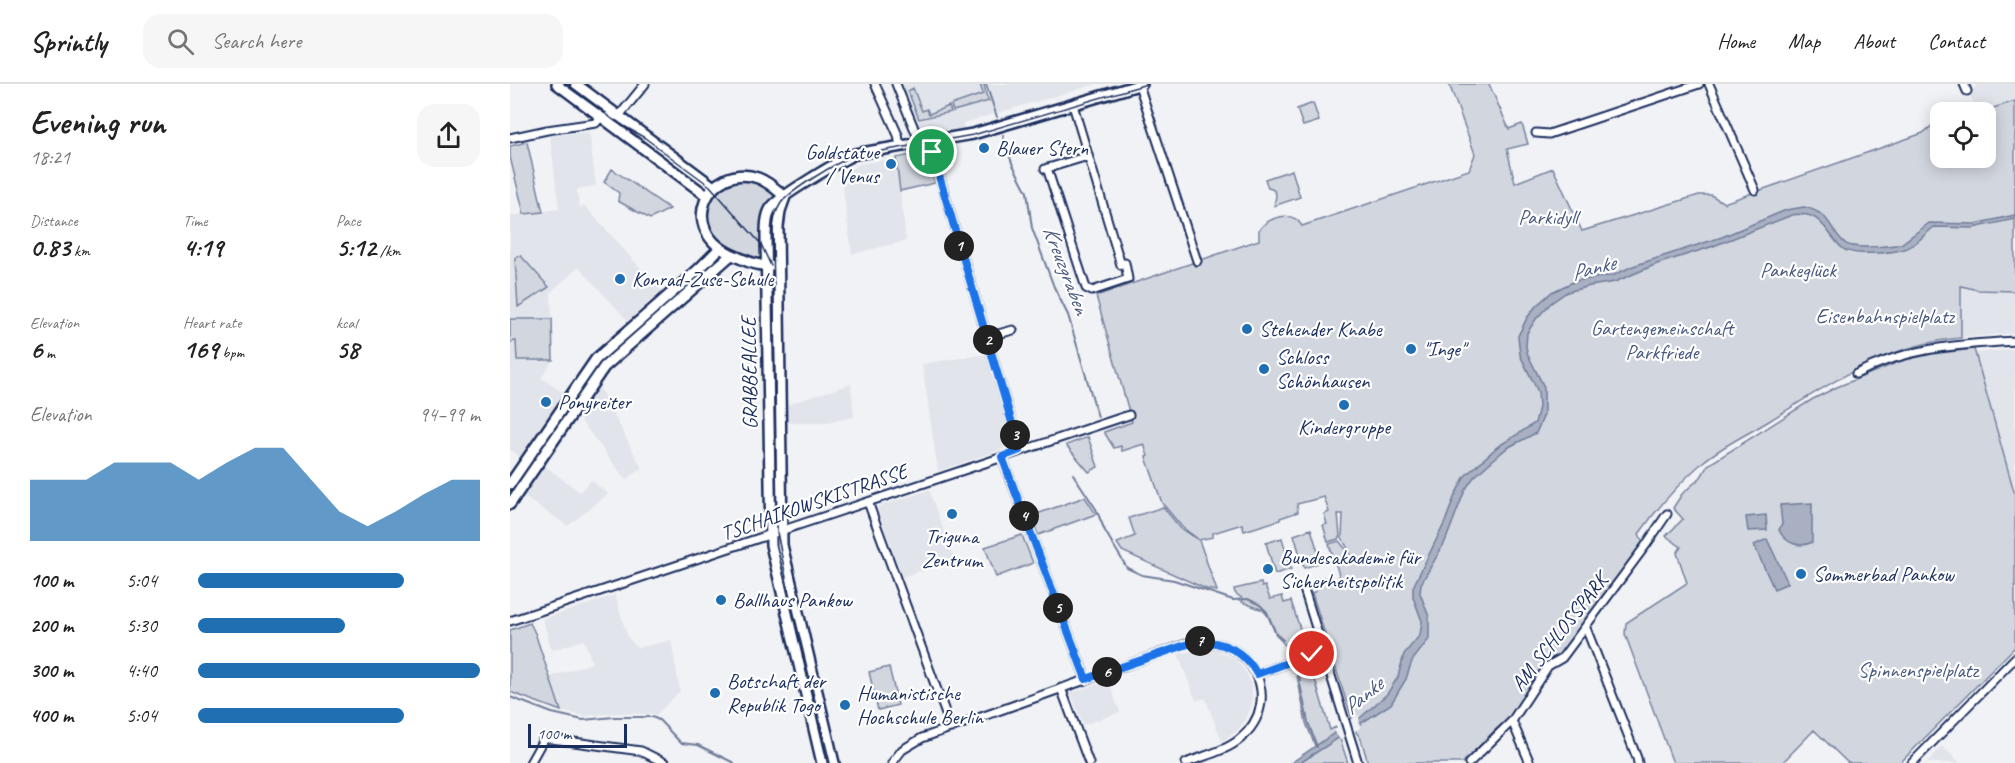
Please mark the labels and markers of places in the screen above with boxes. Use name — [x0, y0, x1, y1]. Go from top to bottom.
pin — [906, 126, 957, 177]
place label: Blauer Stern — [996, 135, 1089, 161]
place label: Goldstatue / Venus — [805, 139, 881, 189]
marker: Blauer Stern — [977, 141, 991, 155]
marker: Goldstatue / Venus — [884, 157, 898, 171]
pin: 1 — [944, 231, 974, 261]
place label: Konrad-Zuse-Schule — [632, 266, 774, 292]
marker: Konrad-Zuse-Schule — [613, 272, 627, 286]
place label: Stehender Knabe — [1259, 316, 1383, 342]
marker: Stehender Knabe — [1240, 322, 1254, 336]
pin: 2 — [973, 325, 1003, 355]
place label: "Inge" — [1423, 336, 1469, 362]
marker: "Inge" — [1404, 342, 1418, 356]
place label: Schloss Schönhausen — [1276, 344, 1370, 394]
marker: Schloss Schönhausen — [1257, 362, 1271, 376]
place label: Ponyreiter — [558, 389, 632, 415]
marker: Ponyreiter — [539, 395, 553, 409]
marker: Kindergruppe — [1337, 398, 1351, 412]
place label: Kindergruppe — [1298, 414, 1392, 440]
pin: 3 — [1000, 420, 1030, 450]
pin: 4 — [1009, 501, 1039, 531]
marker: Triguna Zentrum — [945, 507, 959, 521]
place label: Triguna Zentrum — [922, 523, 984, 573]
place label: Bundesakademie für Sicherheitspolitik — [1280, 544, 1422, 594]
place label: Sommerbad Pankow — [1813, 561, 1956, 587]
marker: Bundesakademie für Sicherheitspolitik — [1261, 562, 1275, 576]
marker: Sommerbad Pankow — [1794, 567, 1808, 581]
place label: Ballhaus Pankow — [733, 587, 854, 613]
marker: Ballhaus Pankow — [714, 593, 728, 607]
pin: 5 — [1043, 593, 1073, 623]
pin: 7 — [1185, 626, 1215, 656]
pin — [1286, 628, 1337, 679]
pin: 6 — [1092, 657, 1122, 687]
place label: Botschaft der Republik Togo — [727, 668, 827, 718]
place label: Humanistische Hochschule Berlin — [857, 680, 984, 730]
marker: Botschaft der Republik Togo — [708, 686, 722, 700]
marker: Humanistische Hochschule Berlin — [838, 698, 852, 712]

